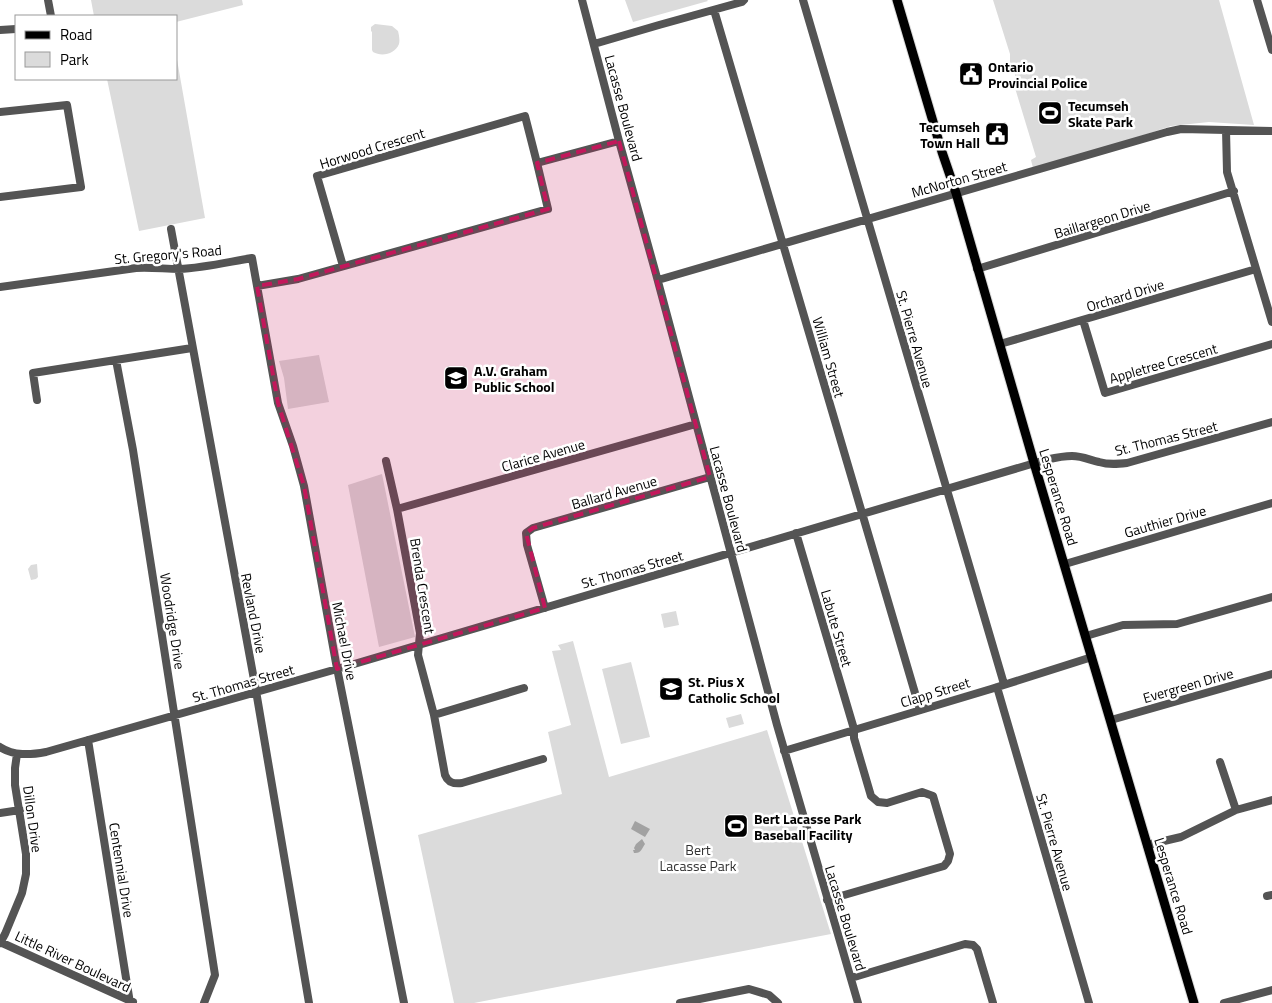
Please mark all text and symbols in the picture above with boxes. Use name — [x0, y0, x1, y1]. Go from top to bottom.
legend — [15, 15, 178, 80]
text: Road — [60, 23, 92, 46]
text: Park — [60, 48, 89, 71]
street label: Lacasse Boulevard — [600, 52, 648, 164]
place label: Ontario Provincial Police — [988, 56, 1087, 93]
public building icon: Ontario Provincial Police — [958, 61, 984, 87]
place label: Tecumseh Skate Park — [1068, 95, 1134, 132]
sports icon: Tecumseh Skate Park — [1037, 100, 1063, 126]
place label: Tecumseh Town Hall — [919, 116, 980, 153]
public building icon: Tecumseh Town Hall — [984, 121, 1010, 147]
street label: Horwood Crescent — [317, 122, 427, 174]
street label: McNorton Street — [909, 155, 1009, 203]
street label: Baillargeon Drive — [1051, 194, 1153, 244]
street label: St. Gregory's Road — [113, 239, 223, 269]
street label: Orchard Drive — [1084, 273, 1166, 317]
street label: St. Pierre Avenue — [891, 288, 939, 390]
street label: William Street — [807, 314, 851, 400]
street label: Appletree Crescent — [1107, 338, 1220, 388]
place label: A.V. Graham Public School — [474, 360, 555, 397]
school or university icon: A.V. Graham Public School — [443, 365, 469, 391]
street label: St. Thomas Street — [1112, 415, 1220, 461]
street label: Clarice Avenue — [499, 433, 587, 477]
street label: Lacasse Boulevard — [705, 443, 753, 555]
street label: Lesperance Road — [1034, 446, 1084, 548]
street label: Ballard Avenue — [569, 470, 659, 514]
street label: Gauthier Drive — [1122, 499, 1208, 543]
street label: Brenda Crescent — [405, 537, 441, 635]
street label: St. Thomas Street — [579, 544, 686, 594]
street label: Woodridge Drive — [155, 571, 191, 671]
street label: Revland Drive — [236, 571, 272, 655]
street label: Labute Street — [816, 587, 858, 669]
street label: Michael Drive — [327, 600, 363, 682]
street label: St. Thomas Street — [190, 658, 297, 708]
street label: Evergreen Drive — [1140, 662, 1236, 708]
place label: St. Pius X Catholic School — [688, 671, 780, 708]
street label: Clapp Street — [898, 671, 972, 713]
school or university icon: St. Pius X Catholic School — [658, 676, 684, 702]
street label: Dillon Drive — [18, 784, 48, 854]
street label: St. Pierre Avenue — [1031, 791, 1079, 893]
place label: Bert Lacasse Park Baseball Facility — [754, 808, 862, 845]
sports icon: Bert Lacasse Park Baseball Facility — [723, 813, 749, 839]
street label: Centennial Drive — [104, 821, 140, 919]
street label: Lesperance Road — [1149, 835, 1199, 937]
park label: Bert Lacasse Park — [660, 839, 737, 876]
street label: Lacasse Boulevard — [820, 863, 872, 973]
street label: Little River Boulevard — [12, 925, 134, 997]

